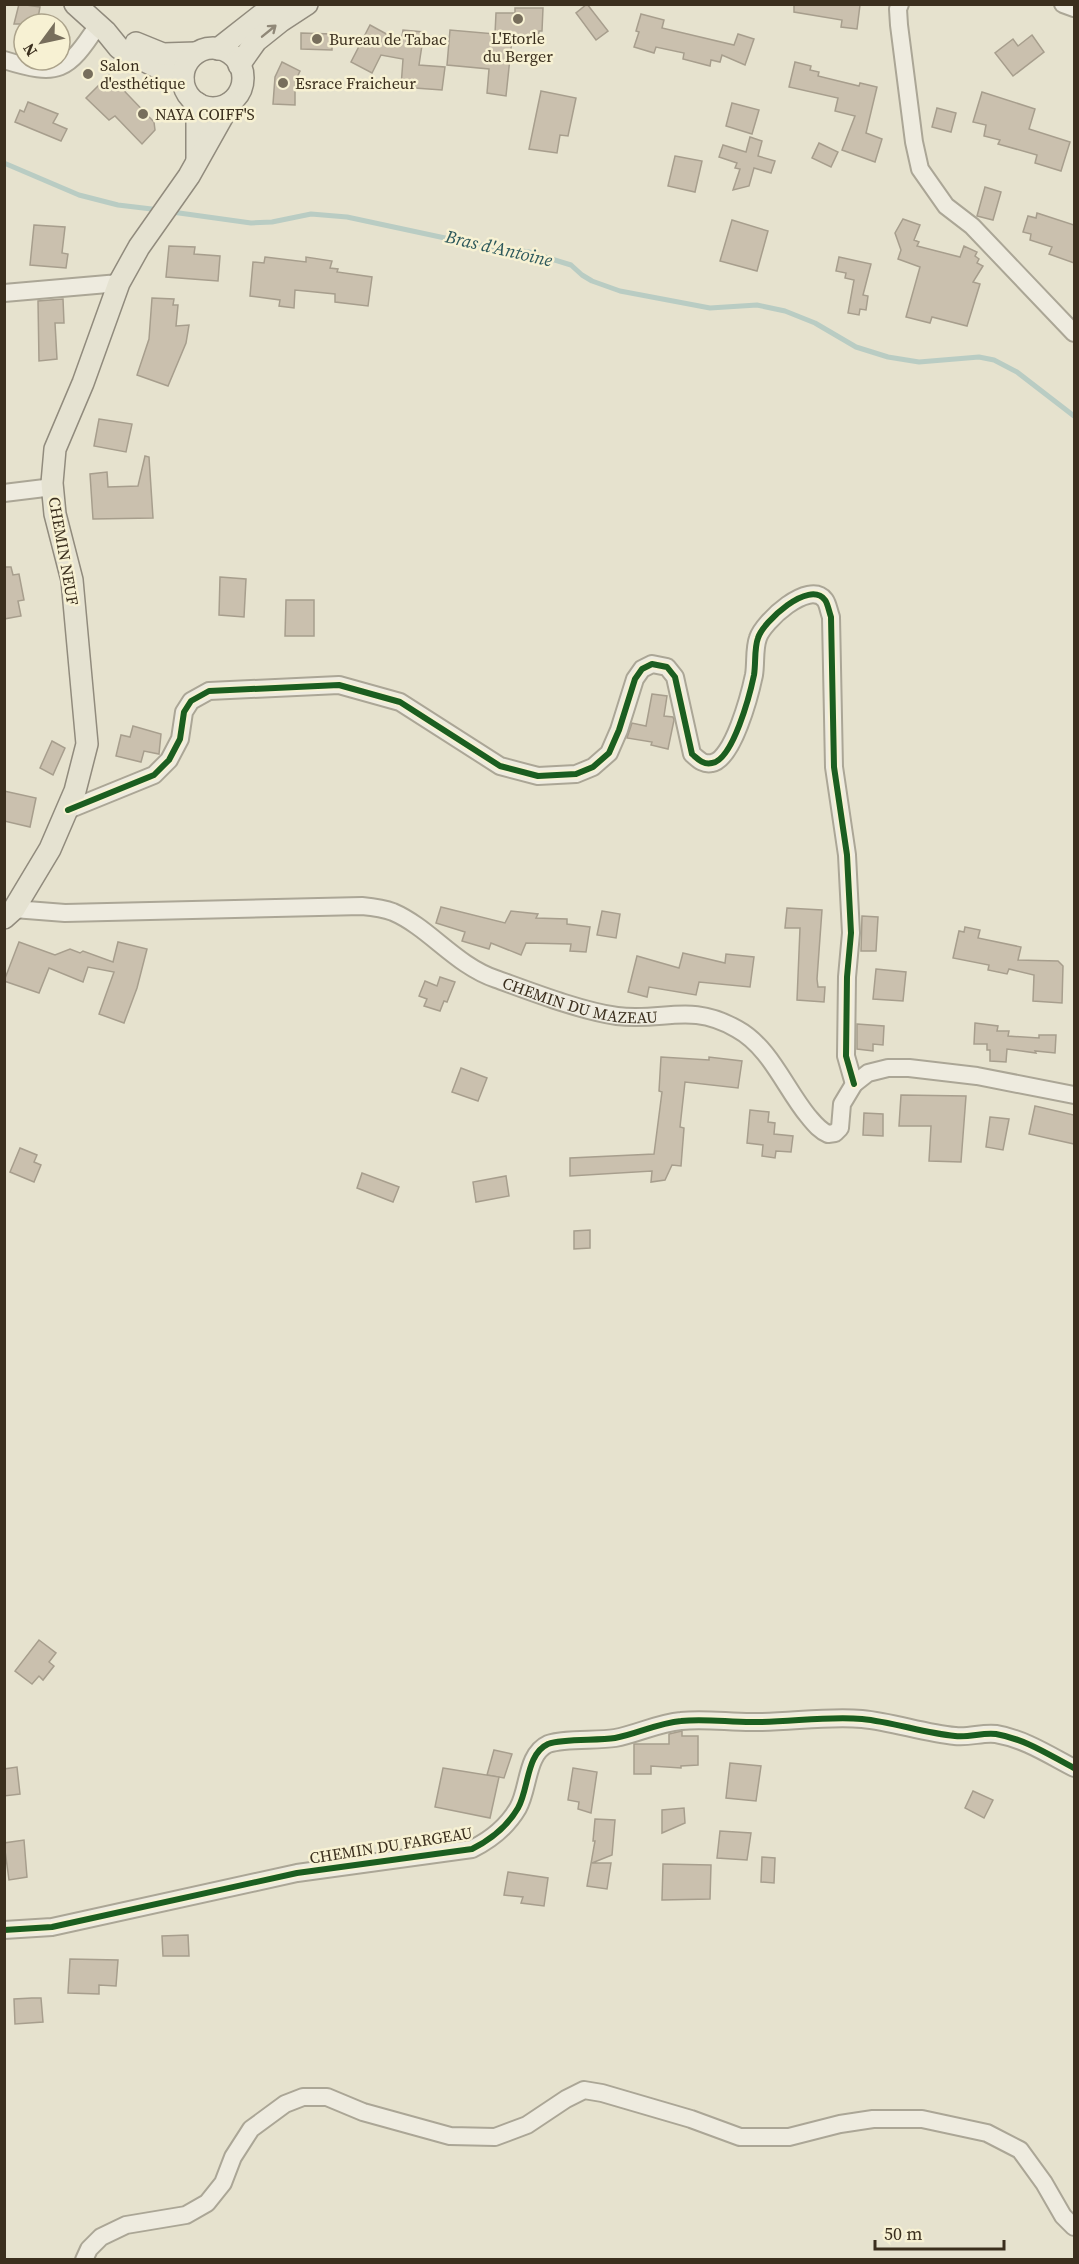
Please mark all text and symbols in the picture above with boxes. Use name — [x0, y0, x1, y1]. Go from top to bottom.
north arrow — [12, 12, 72, 72]
marker: L'Etorle du Berger — [511, 12, 525, 26]
one-way arrow — [261, 24, 277, 37]
place label: L'Etorle du Berger — [483, 27, 553, 67]
place label: Bureau de Tabac — [329, 28, 447, 50]
marker: Bureau de Tabac — [310, 32, 324, 46]
text: N — [17, 39, 42, 61]
place label: Salon d'esthétique — [100, 54, 185, 94]
marker: Salon d'esthétique — [81, 67, 95, 81]
place label: Esrace Fraicheur — [295, 72, 416, 94]
marker: Esrace Fraicheur — [276, 76, 290, 90]
place label: NAYA COIFF'S — [155, 103, 255, 125]
marker: NAYA COIFF'S — [136, 107, 150, 121]
water label: Bras d'Antoine — [442, 223, 556, 273]
street label: CHEMIN NEUF — [44, 495, 84, 607]
street label: CHEMIN DU MAZEAU — [500, 971, 659, 1028]
street label: CHEMIN DU FARGEAU — [308, 1821, 474, 1869]
scale bar — [875, 2213, 1004, 2251]
text: 50 m — [884, 2221, 922, 2246]

